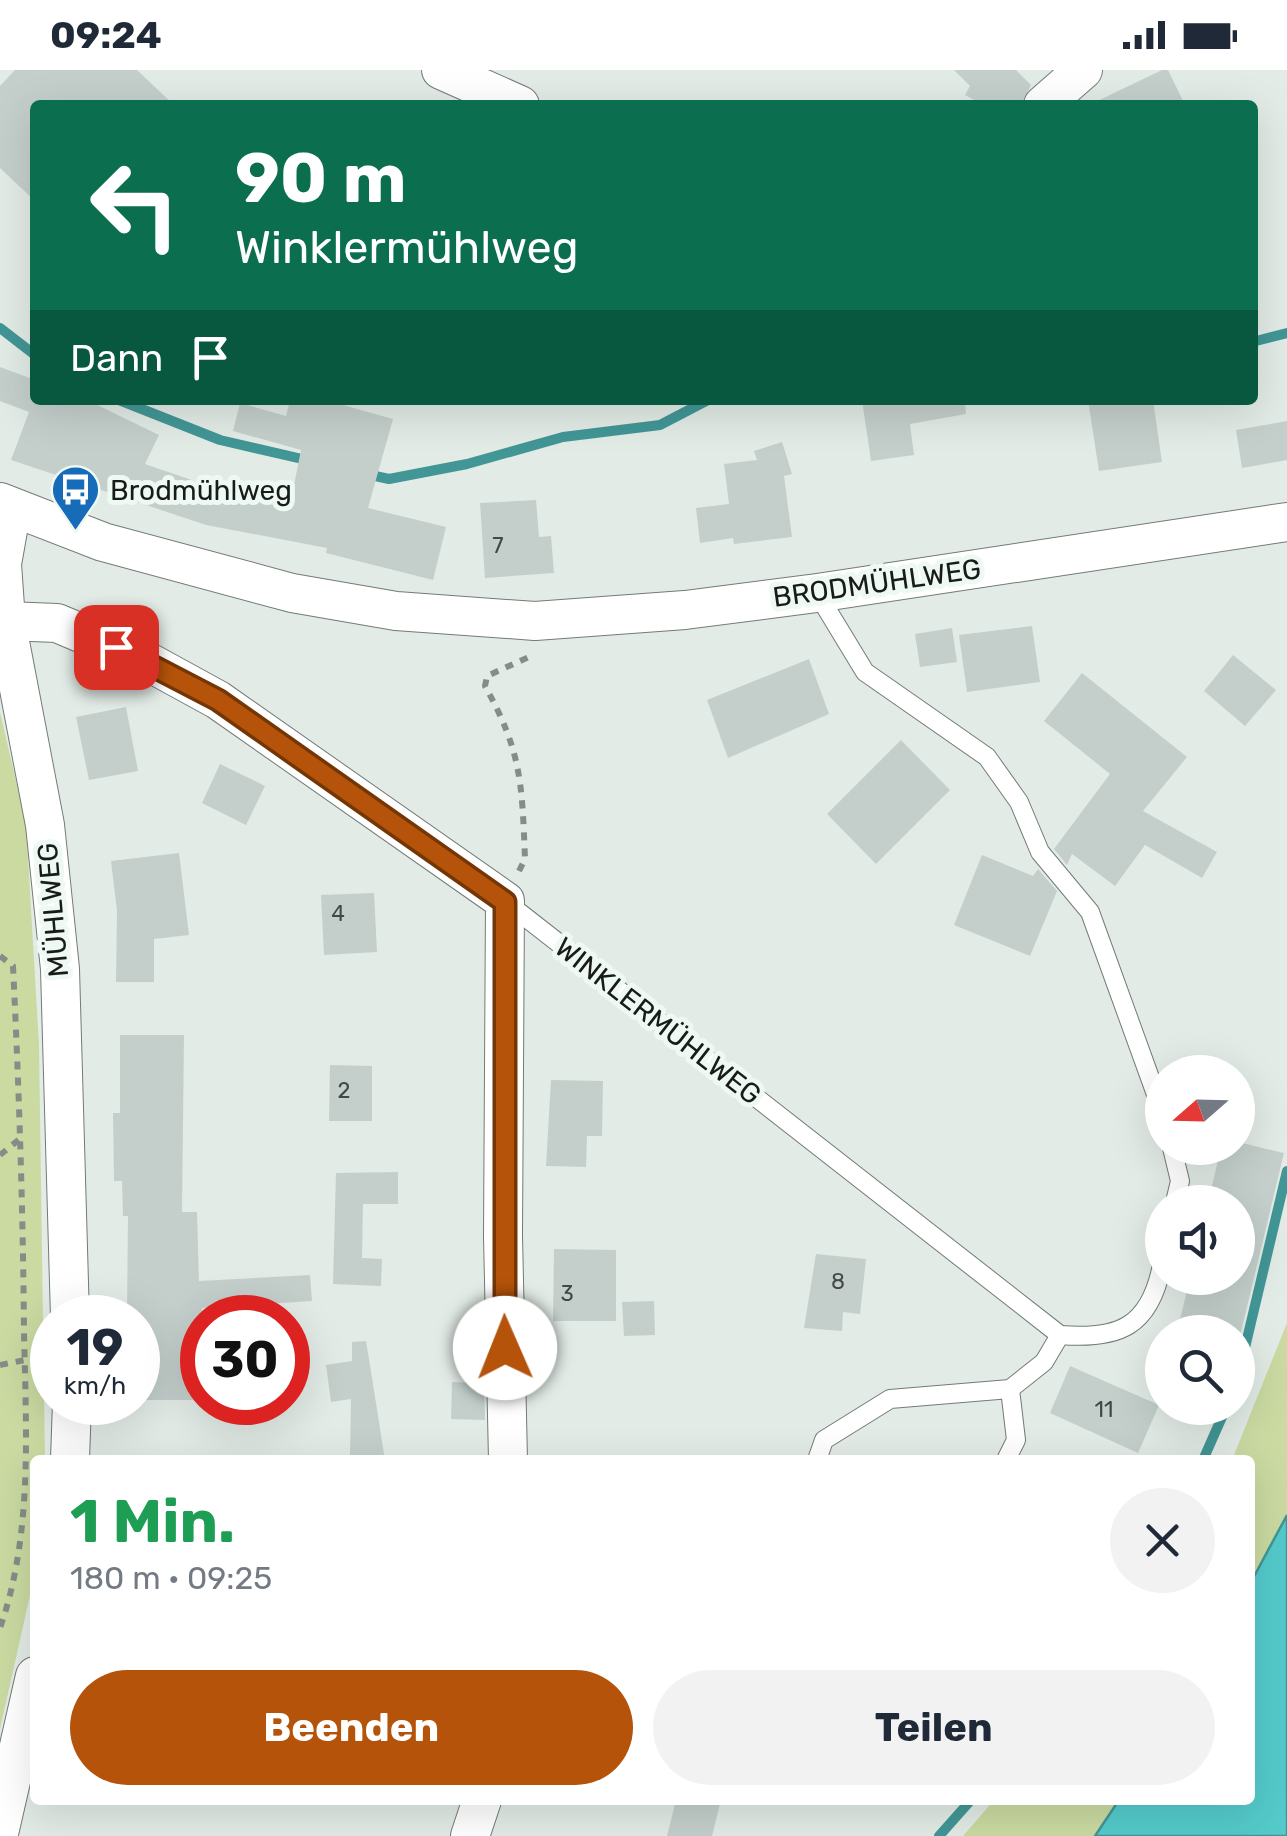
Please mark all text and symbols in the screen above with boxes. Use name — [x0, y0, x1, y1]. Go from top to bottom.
text: 09:24 — [50, 12, 162, 58]
text: 90 m — [235, 137, 407, 220]
icon: left — [70, 140, 200, 270]
text: Winklermühlweg — [235, 221, 579, 274]
icon: arrive — [183, 330, 238, 385]
text: Dann — [70, 335, 163, 381]
bus stop icon: Brodmühlweg — [49, 464, 101, 532]
place label: Brodmühlweg — [110, 474, 292, 507]
house number: 7 — [492, 532, 504, 559]
street label: BRODMÜHLWEG — [771, 552, 983, 614]
pin — [74, 605, 159, 690]
icon: arrive — [89, 620, 144, 675]
street label: MÜHLWEG — [31, 841, 75, 979]
house number: 4 — [331, 900, 345, 927]
street label: WINKLERMÜHLWEG — [549, 930, 767, 1112]
north arrow — [1145, 1055, 1255, 1165]
map controls — [1145, 1055, 1255, 1425]
house number: 2 — [338, 1077, 350, 1104]
button: sound — [1145, 1185, 1255, 1295]
house number: 8 — [831, 1268, 845, 1295]
house number: 3 — [560, 1280, 574, 1307]
speed limit sign: 30 — [180, 1295, 310, 1425]
position arrow — [453, 1296, 557, 1400]
button: search — [1145, 1315, 1255, 1425]
text: 19 — [67, 1318, 123, 1378]
text: km/h — [64, 1371, 126, 1400]
house number: 11 — [1095, 1396, 1113, 1423]
text: 1 Min. — [70, 1486, 235, 1557]
button: close — [1110, 1488, 1215, 1593]
text: 180 m · 09:25 — [70, 1559, 272, 1597]
button: Beenden — [70, 1670, 633, 1785]
button: Teilen — [653, 1670, 1215, 1785]

